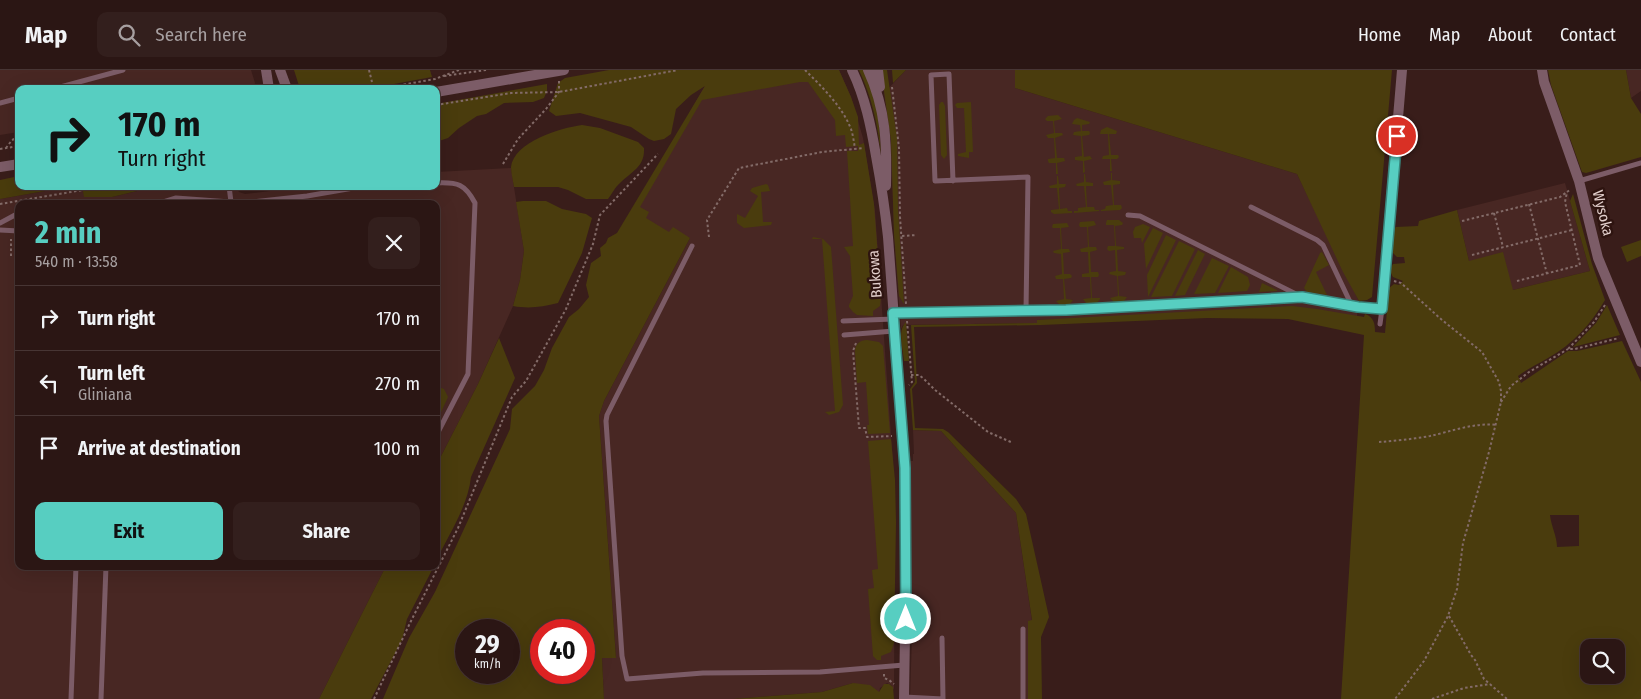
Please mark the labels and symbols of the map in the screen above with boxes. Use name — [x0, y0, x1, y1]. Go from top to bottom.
pin — [1376, 115, 1418, 157]
street label: Wysoka — [1589, 188, 1617, 238]
street label: Bukowa — [864, 250, 886, 298]
position arrow — [879, 592, 931, 644]
speed limit sign: 40 — [530, 619, 595, 684]

